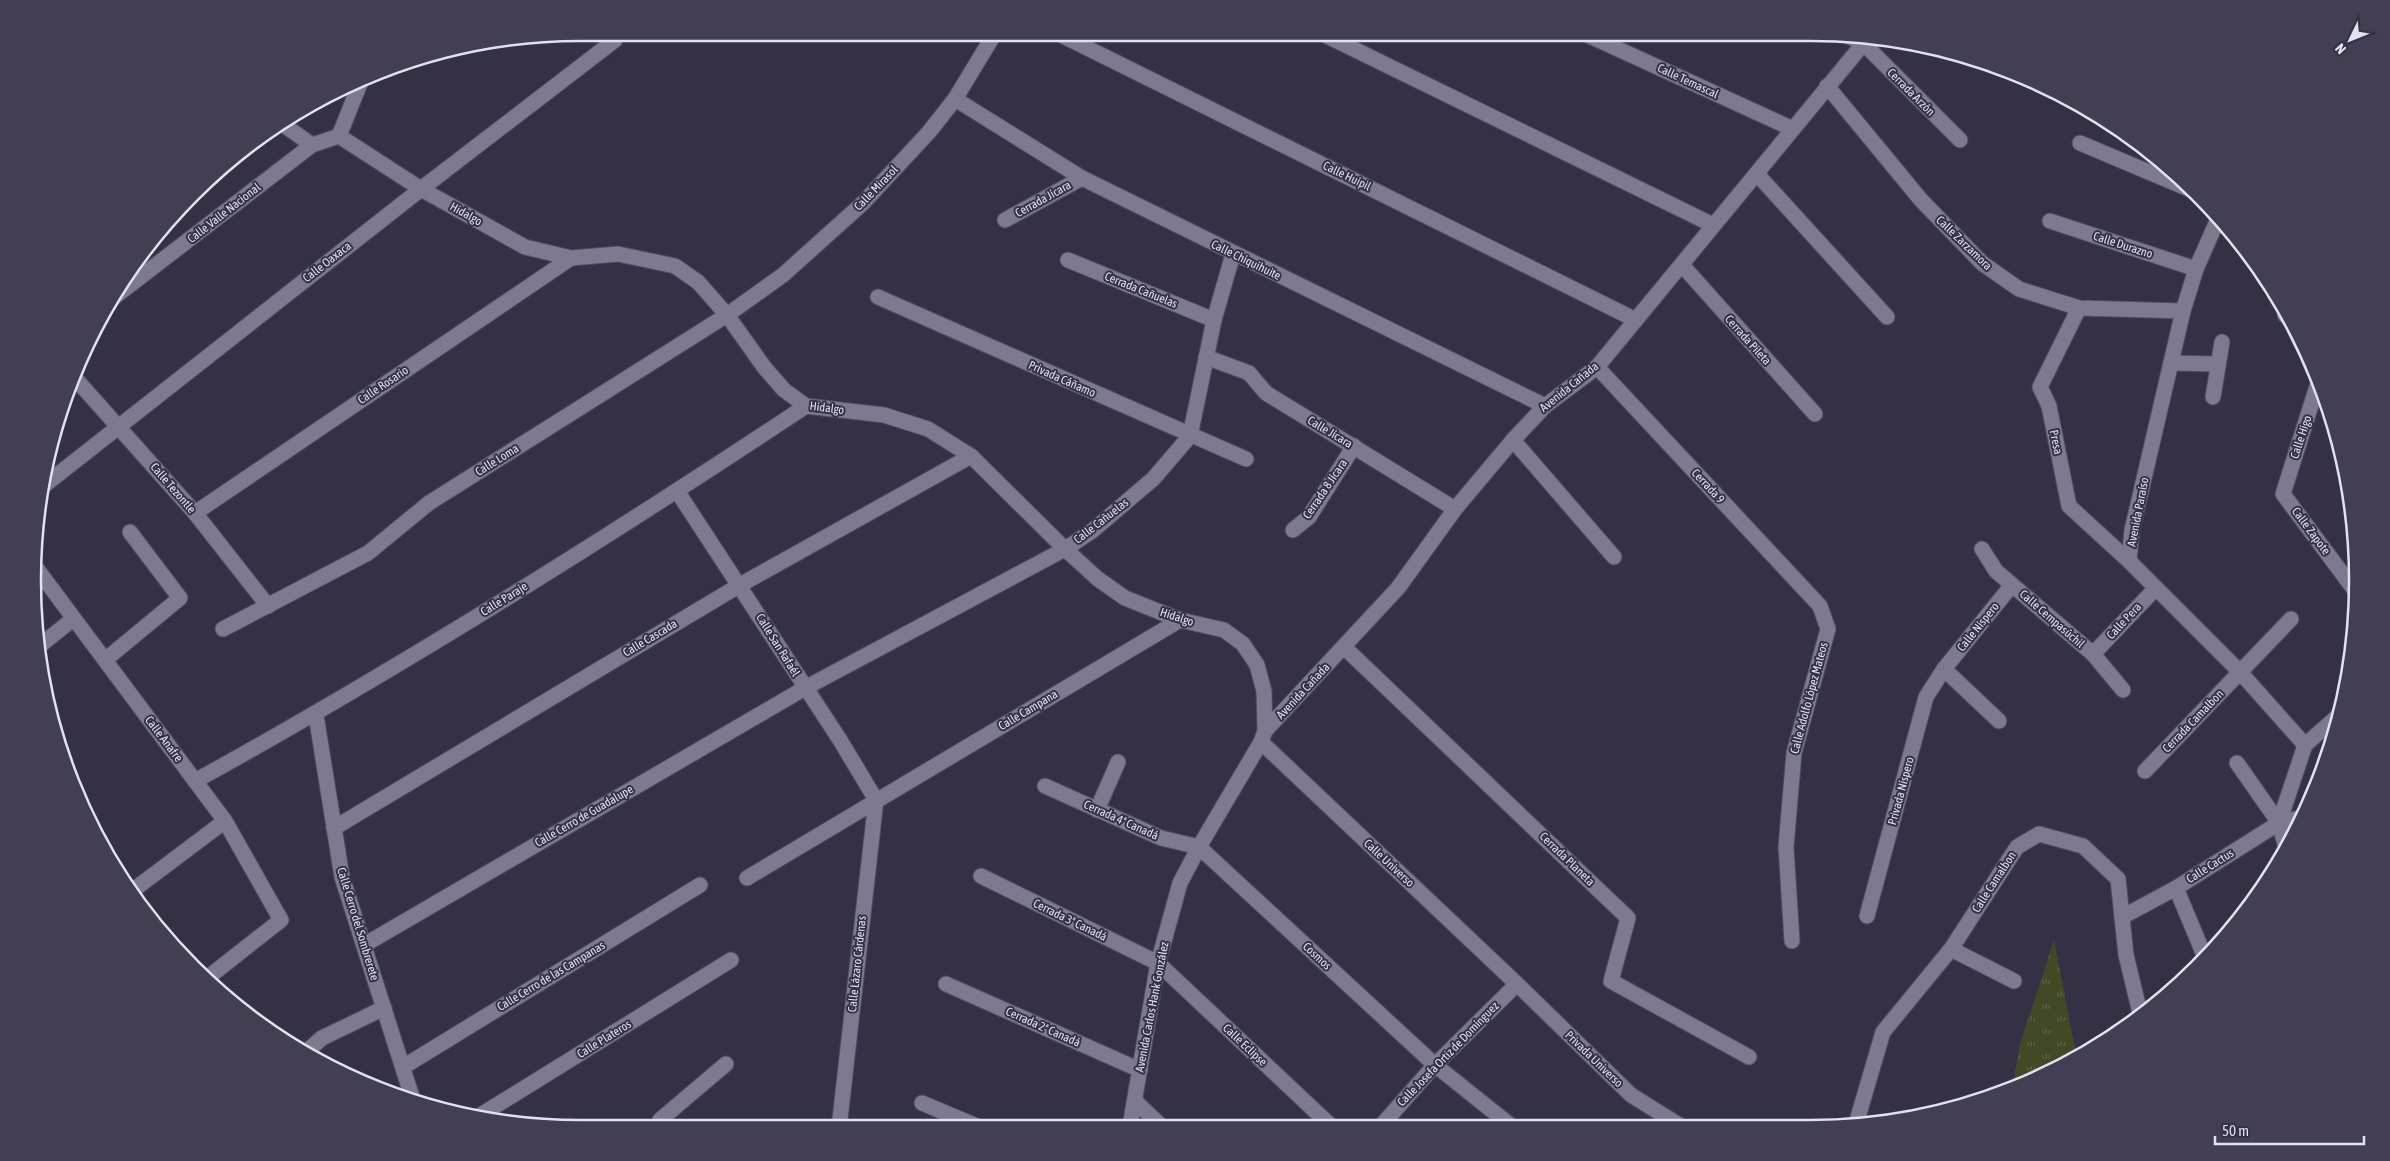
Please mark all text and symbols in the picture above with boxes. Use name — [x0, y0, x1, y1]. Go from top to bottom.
north arrow — [2325, 15, 2375, 65]
text: N — [2332, 40, 2349, 57]
street label: Calle Temascal — [1655, 61, 1722, 102]
street label: Cerrada Arzón — [1884, 65, 1938, 119]
street label: Calle Huipil — [1321, 158, 1374, 194]
street label: Calle Mirasol — [851, 162, 901, 213]
street label: Cerrada Jícara — [1013, 178, 1073, 220]
street label: Calle Valle Nacional — [185, 180, 264, 246]
street label: Hidalgo — [447, 199, 485, 229]
street label: Calle Zarzamora — [1933, 213, 1995, 273]
street label: Calle Durazno — [2092, 229, 2155, 261]
street label: Calle Chiquihuite — [1209, 237, 1283, 283]
street label: Calle Oaxaca — [300, 239, 354, 285]
street label: Cerrada Cañuelas — [1103, 269, 1179, 311]
street label: Cerrada Pileta — [1722, 312, 1774, 368]
street label: Privada Cáñamo — [1026, 358, 1098, 400]
street label: Avenida Cañada — [1537, 359, 1601, 415]
street label: Calle Rosario — [355, 363, 411, 407]
street label: Hidalgo — [809, 399, 845, 417]
street label: Calle Jícara — [1305, 413, 1355, 451]
street label: Calle Higo — [2287, 413, 2315, 460]
street label: Presa — [2047, 428, 2065, 456]
street label: Calle Loma — [473, 441, 521, 479]
street label: Cerrada 8 Jícara — [1300, 456, 1350, 522]
street label: Calle Tezontle — [147, 460, 199, 516]
street label: Cerrada 9 — [1689, 466, 1728, 506]
street label: Avenida Paraíso — [2124, 476, 2152, 548]
street label: Calle Cañuelas — [1071, 495, 1131, 547]
street label: Calle Zapote — [2289, 505, 2333, 557]
street label: Calle Paraje — [478, 579, 530, 619]
street label: Calle Cempasúchil — [2017, 587, 2088, 651]
street label: Calle Níspero — [1954, 600, 2002, 654]
street label: Calle Pera — [2104, 600, 2144, 642]
street label: Hidalgo — [1158, 605, 1196, 629]
street label: Calle San Rafaél — [753, 611, 803, 680]
street label: Calle Cascada — [620, 616, 680, 660]
street label: Calle Adolfo López Mateos — [1787, 641, 1831, 755]
street label: Avenida Cañada — [1274, 660, 1332, 722]
street label: Calle Campana — [996, 687, 1060, 733]
street label: Cerrada Camalbon — [2160, 687, 2226, 755]
street label: Calle Anafre — [142, 713, 186, 765]
street label: Privada Níspero — [1885, 755, 1917, 827]
street label: Calle Cerro de Guadalupe — [532, 782, 636, 850]
street label: Cerrada 4ª Canadá — [1082, 797, 1160, 843]
street label: Cerrada Planeta — [1537, 829, 1597, 889]
street label: Calle Universo — [1361, 836, 1417, 890]
street label: Calle Cactus — [2184, 846, 2236, 886]
street label: Calle Camalbon — [1969, 849, 2019, 915]
street label: Calle Cerro del Sombrerete — [334, 866, 382, 982]
street label: Cerrada 3ª Canadá — [1031, 896, 1109, 944]
street label: Calle Lázaro Cárdenas — [845, 915, 869, 1013]
street label: Calle Cerro de las Campanas — [494, 938, 608, 1014]
street label: Cosmos — [1300, 939, 1334, 973]
street label: Avenida Carlos Hank González — [1132, 940, 1172, 1073]
street label: Calle Josefa Ortiz de Domínguez — [1394, 998, 1502, 1109]
street label: Cerrada 2ª Canadá — [1004, 1004, 1082, 1050]
street label: Calle Plateros — [574, 1017, 634, 1061]
street label: Calle Eclipse — [1220, 1021, 1270, 1069]
street label: Privada Universo — [1562, 1028, 1626, 1090]
scale bar — [2215, 1114, 2364, 1146]
text: 50 m — [2222, 1122, 2249, 1139]

